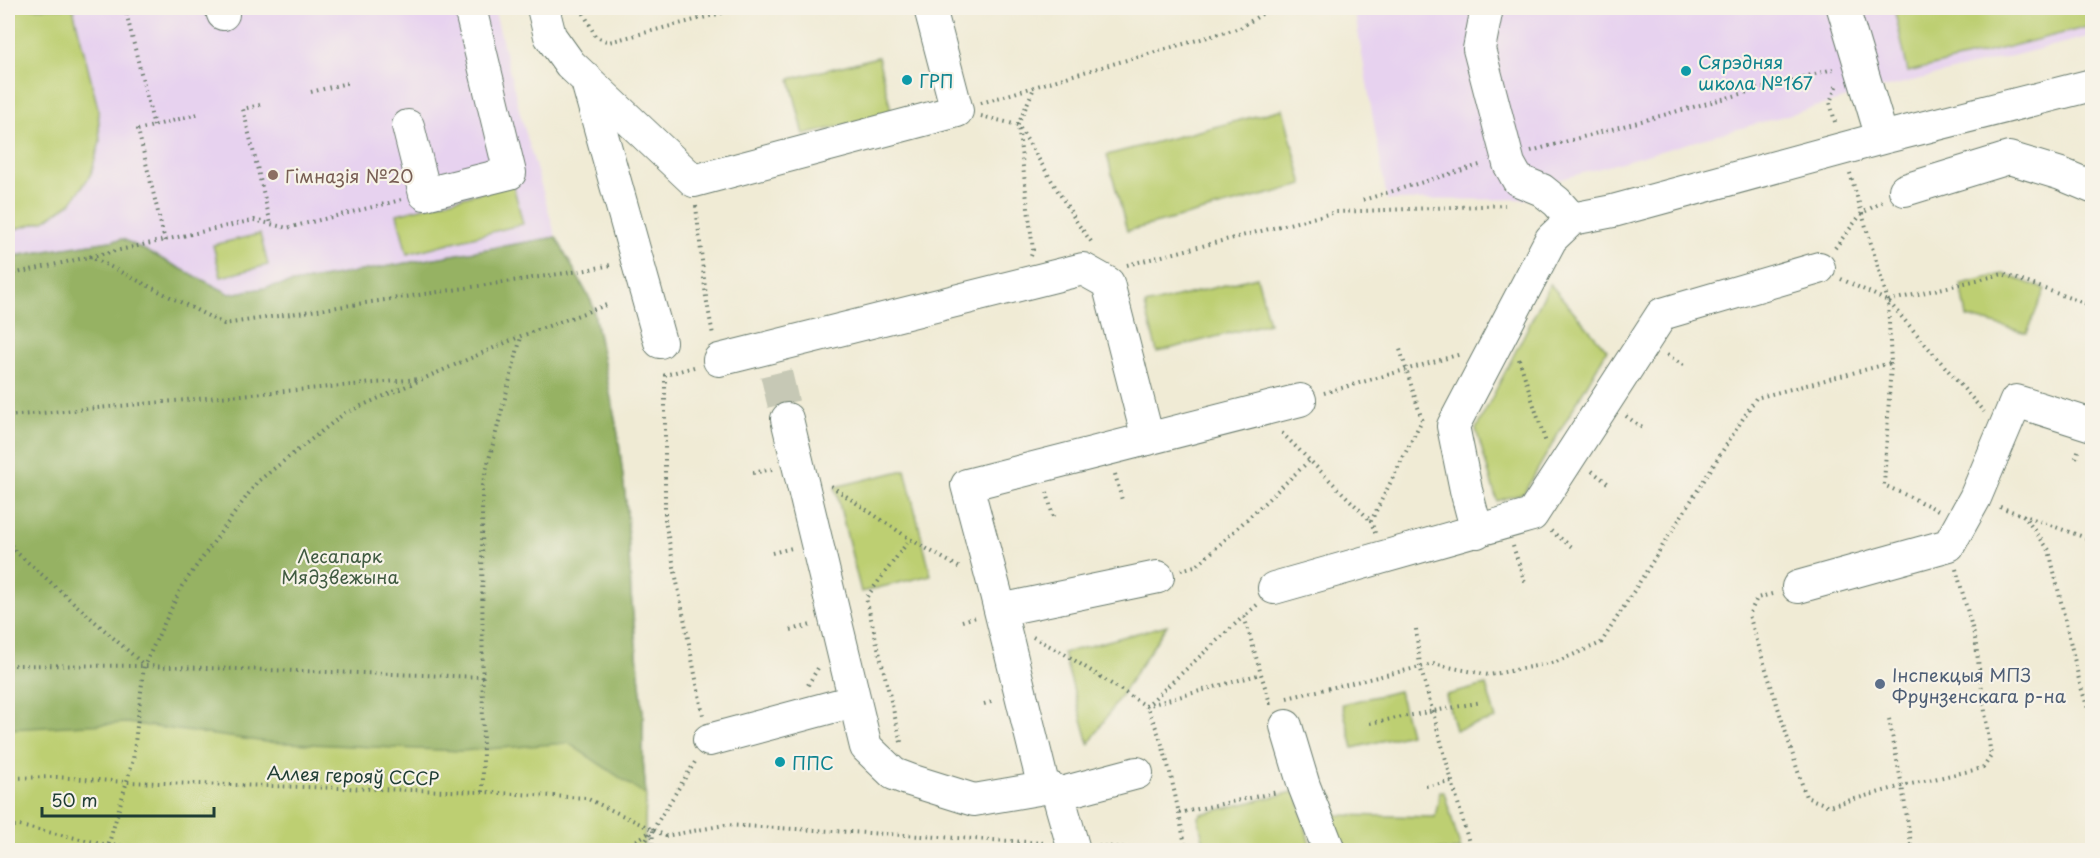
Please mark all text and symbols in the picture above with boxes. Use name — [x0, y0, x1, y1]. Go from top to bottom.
place label: Сярэдняя школа №167 — [1698, 48, 1813, 96]
marker: Сярэдняя школа №167 — [1679, 64, 1693, 78]
place label: ГРП — [919, 67, 953, 94]
marker: ГРП — [900, 73, 914, 87]
place label: Гімназія №20 — [285, 162, 413, 189]
marker: Гімназія №20 — [266, 168, 280, 182]
park label: Лесапарк Мядзвежына — [281, 542, 399, 590]
place label: Інспекцыя МПЗ Фрунзенскага р-на — [1892, 661, 2067, 709]
marker: Інспекцыя МПЗ Фрунзенскага р-на — [1873, 677, 1887, 691]
place label: ППС — [792, 749, 834, 776]
marker: ППС — [773, 755, 787, 769]
street label: Аллея герояў СССР — [266, 758, 440, 792]
scale bar — [42, 780, 214, 818]
text: 50 m — [51, 786, 98, 813]

